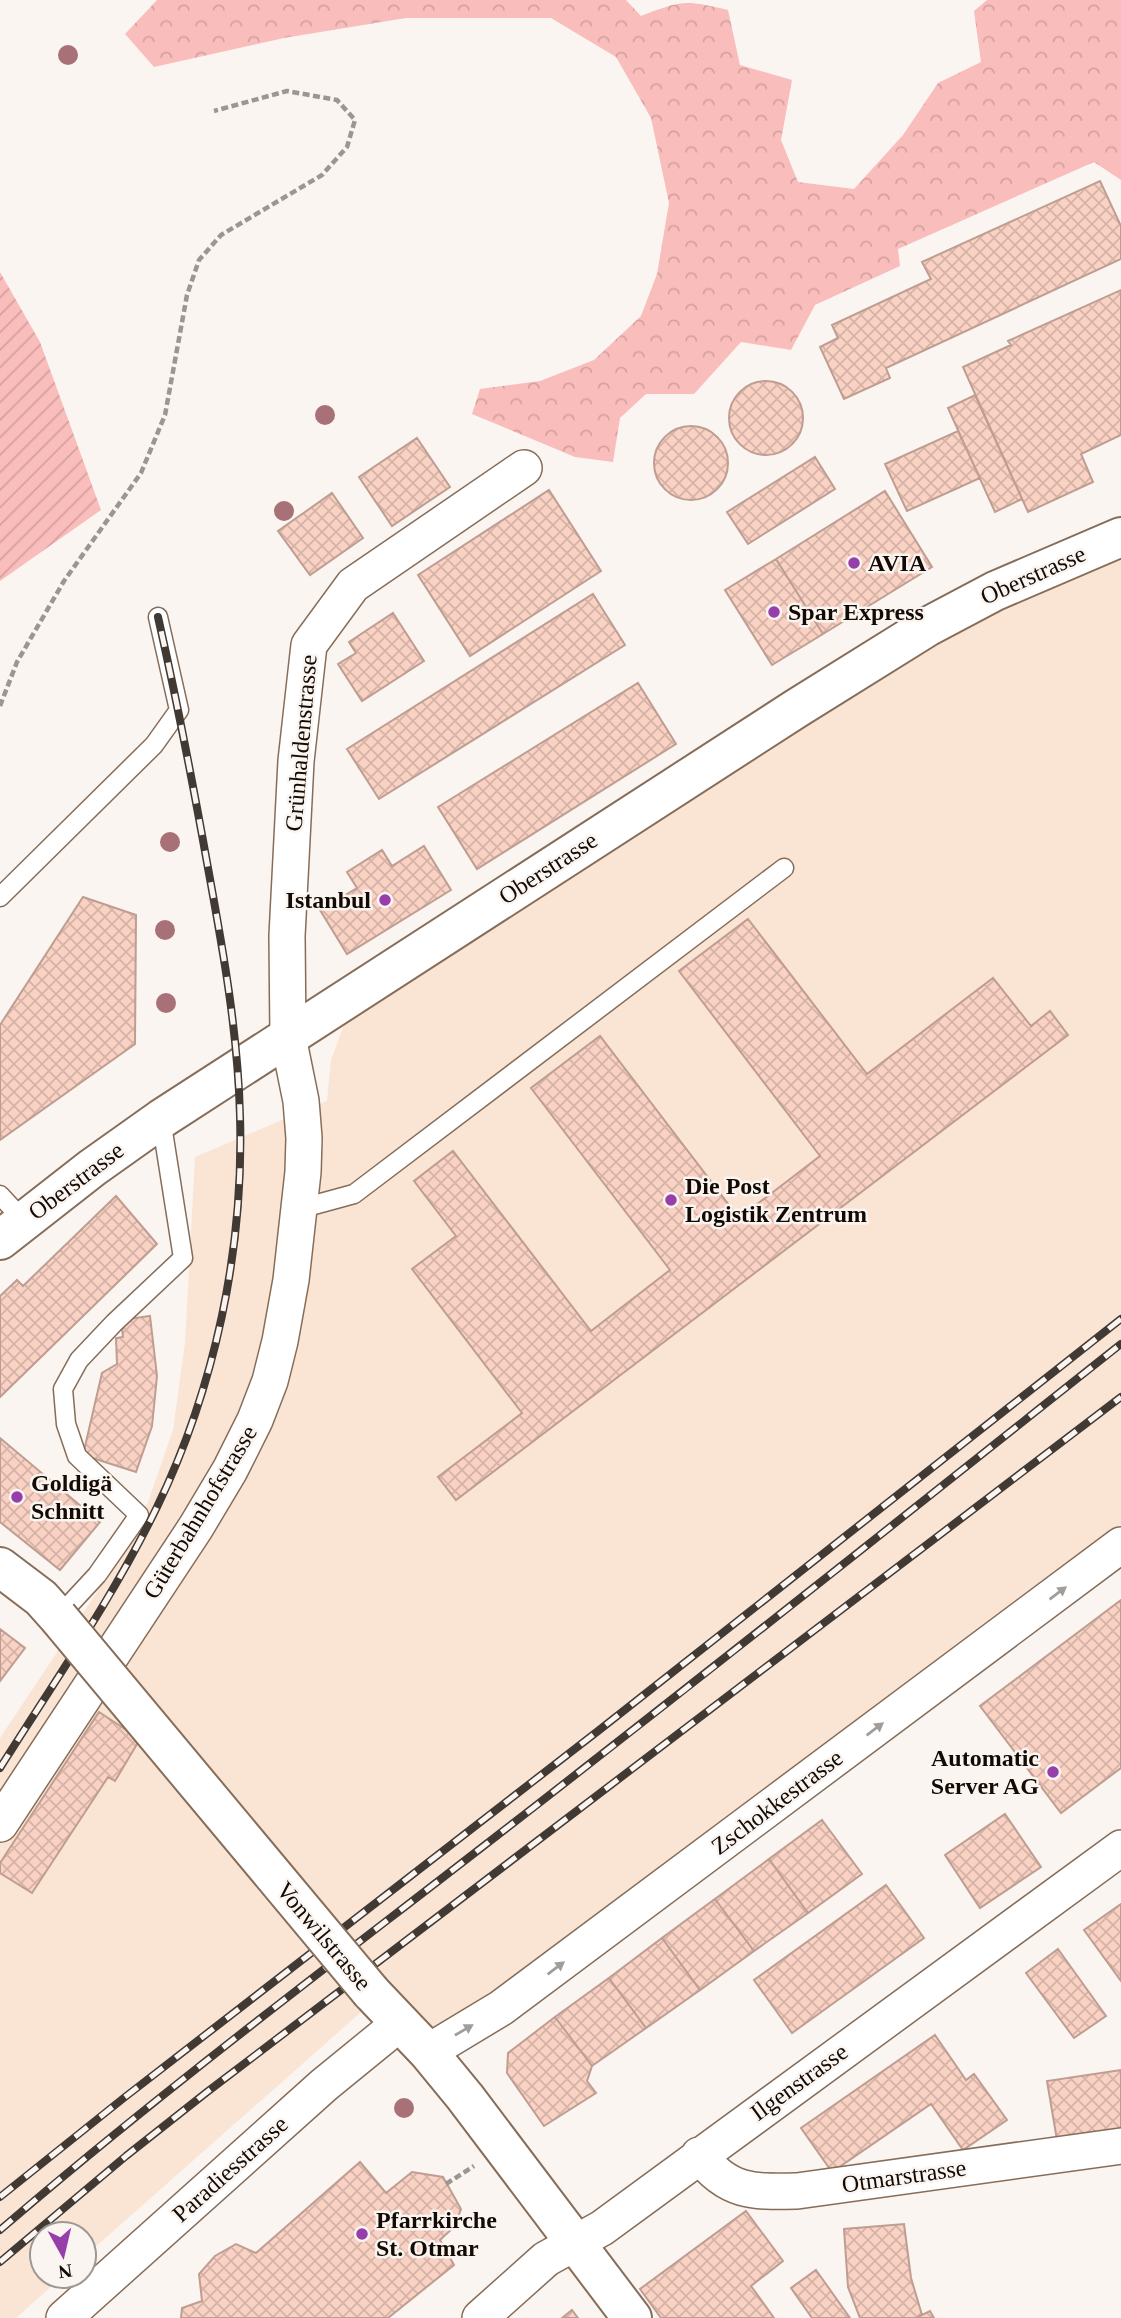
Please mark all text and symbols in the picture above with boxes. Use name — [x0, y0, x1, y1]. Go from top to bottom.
street label: Oberstrasse — [977, 540, 1089, 610]
place label: AVIA — [868, 550, 927, 576]
marker: AVIA — [846, 555, 862, 571]
place label: Spar Express — [788, 599, 924, 625]
marker: Spar Express — [766, 604, 782, 620]
street label: Grünhaldenstrasse — [280, 654, 322, 832]
street label: Oberstrasse — [494, 827, 602, 909]
place label: Istanbul — [286, 887, 371, 913]
marker: Istanbul — [377, 892, 393, 908]
street label: Oberstrasse — [23, 1137, 129, 1225]
place label: Die Post Logistik Zentrum — [685, 1173, 867, 1227]
marker: Die Post Logistik Zentrum — [663, 1192, 679, 1208]
street label: Güterbahnhofstrasse — [138, 1421, 262, 1603]
place label: Goldigä Schnitt — [31, 1470, 112, 1524]
marker: Goldigä Schnitt — [9, 1489, 25, 1505]
one-way arrow — [1049, 1586, 1067, 1600]
one-way arrow — [866, 1721, 884, 1736]
street label: Zschokkestrasse — [706, 1744, 848, 1860]
place label: Automatic Server AG — [931, 1745, 1039, 1799]
marker: Automatic Server AG — [1045, 1764, 1061, 1780]
street label: Vonwilstrasse — [271, 1877, 377, 1995]
one-way arrow — [547, 1961, 565, 1975]
one-way arrow — [455, 2024, 474, 2036]
street label: Ilgenstrasse — [746, 2038, 852, 2126]
street label: Paradiesstrasse — [167, 2111, 293, 2227]
street label: Otmarstrasse — [840, 2154, 968, 2198]
place label: Pfarrkirche St. Otmar — [376, 2207, 497, 2261]
north arrow — [28, 2220, 98, 2290]
marker: Pfarrkirche St. Otmar — [354, 2226, 370, 2242]
text: N — [57, 2260, 74, 2283]

